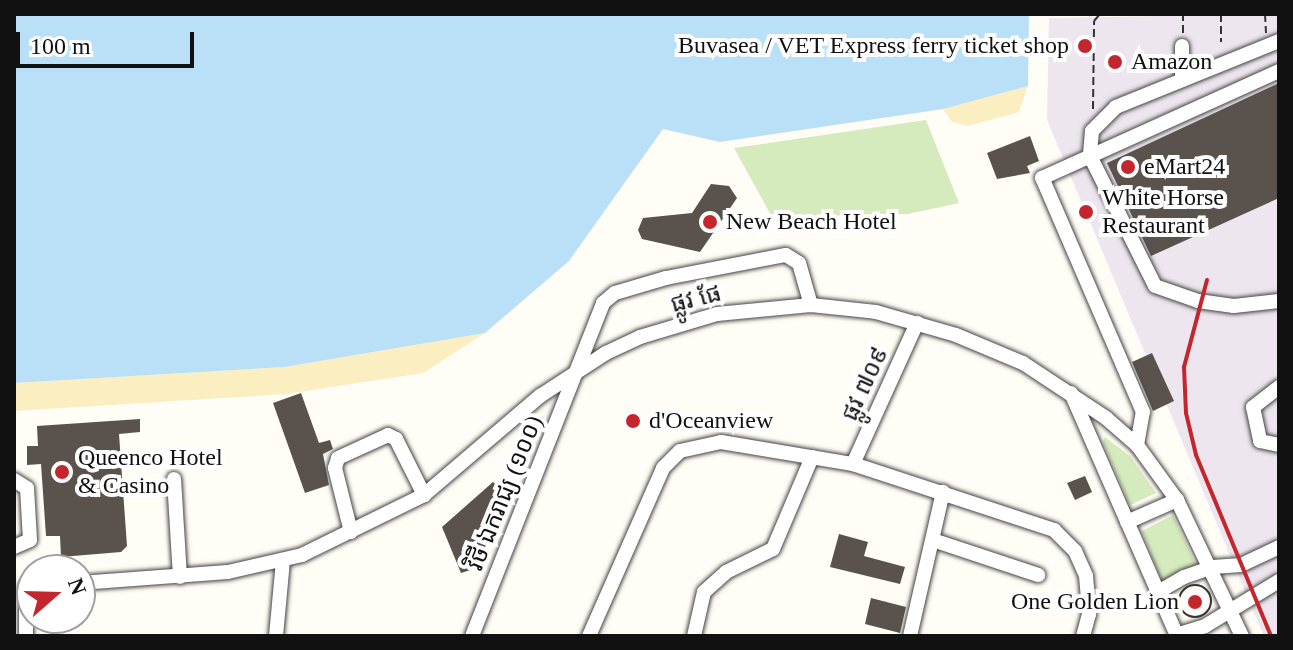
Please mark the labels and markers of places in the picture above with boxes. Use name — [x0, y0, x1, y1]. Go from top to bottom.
place label: Buvasea / VET Express ferry ticket shop — [677, 32, 1069, 60]
marker: Buvasea / VET Express ferry ticket shop — [1076, 37, 1094, 55]
place label: Amazon — [1131, 48, 1212, 76]
marker: Amazon — [1106, 53, 1124, 71]
place label: eMart24 — [1144, 153, 1225, 181]
marker: eMart24 — [1119, 158, 1137, 176]
place label: White Horse Restaurant — [1102, 184, 1224, 240]
marker: White Horse Restaurant — [1077, 203, 1095, 221]
place label: New Beach Hotel — [726, 208, 897, 236]
marker: New Beach Hotel — [701, 213, 719, 231]
place label: d'Oceanview — [649, 407, 773, 435]
marker: d'Oceanview — [624, 412, 642, 430]
place label: Queenco Hotel & Casino — [78, 444, 223, 500]
marker: Queenco Hotel & Casino — [53, 463, 71, 481]
place label: One Golden Lion — [1011, 588, 1179, 616]
marker: One Golden Lion — [1186, 593, 1204, 611]

